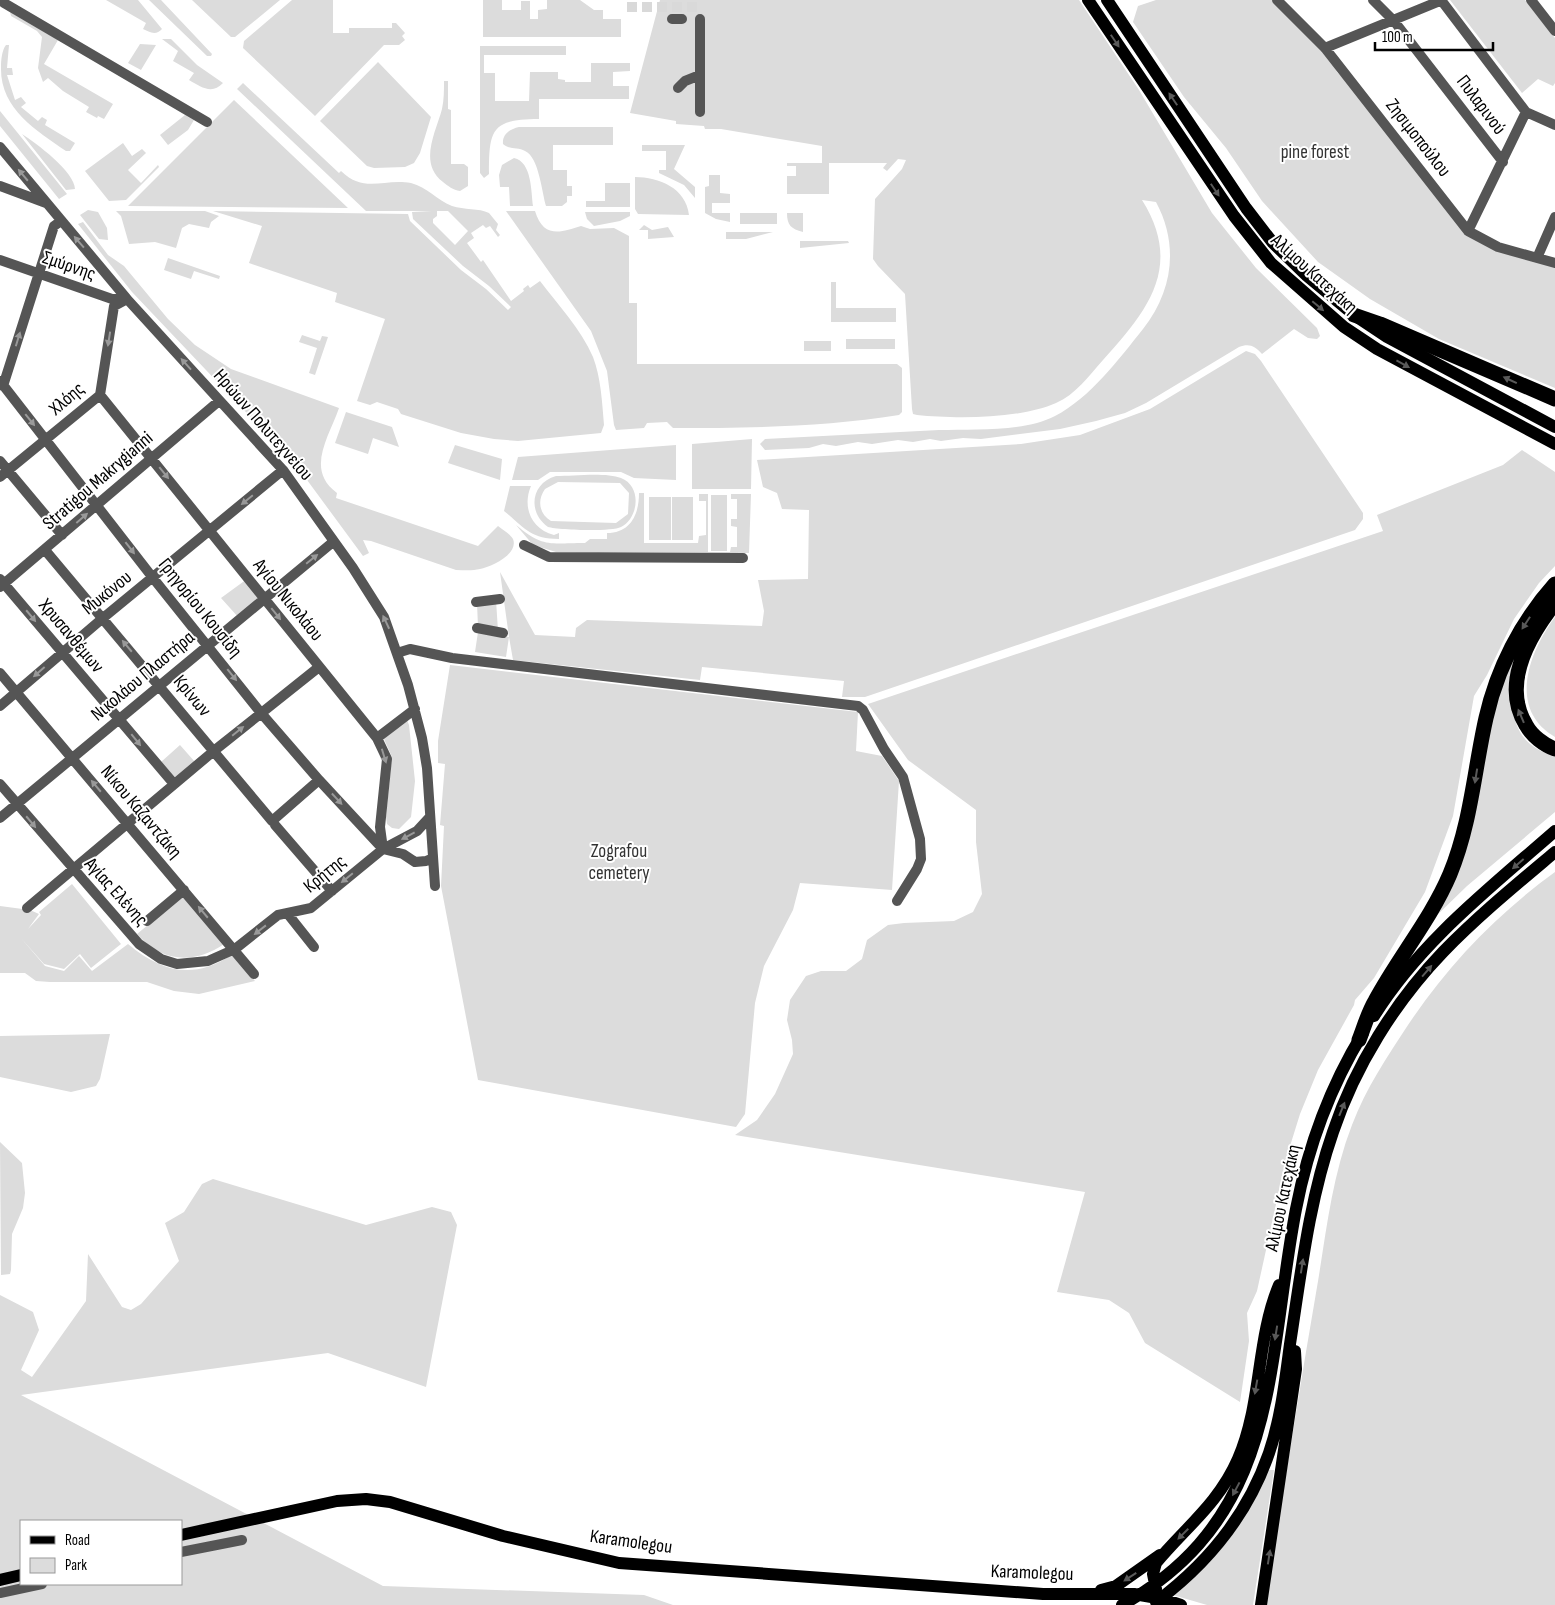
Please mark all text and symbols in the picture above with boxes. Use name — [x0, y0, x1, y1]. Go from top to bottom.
scale bar — [1375, 20, 1492, 52]
text: 100 m — [1382, 28, 1413, 47]
one-way arrow — [1110, 34, 1120, 47]
street label: Πυλαρινού — [1451, 71, 1511, 139]
one-way arrow — [1168, 92, 1177, 106]
street label: Ζησιμοπούλου — [1380, 94, 1456, 182]
park label: pine forest — [1281, 141, 1349, 164]
one-way arrow — [18, 169, 29, 182]
one-way arrow — [1210, 183, 1220, 197]
street label: Αλίμου Κατεχάκη — [1265, 229, 1362, 319]
one-way arrow — [74, 235, 85, 248]
street label: Σμύρνης — [39, 246, 99, 286]
one-way arrow — [1312, 300, 1324, 312]
one-way arrow — [15, 332, 22, 347]
one-way arrow — [105, 332, 113, 348]
one-way arrow — [180, 359, 192, 371]
one-way arrow — [1396, 359, 1410, 368]
street label: Ηρώων Πολυτεχνείου — [208, 365, 318, 485]
one-way arrow — [1503, 376, 1517, 384]
street label: Χλόης — [44, 377, 89, 421]
one-way arrow — [24, 413, 35, 426]
street label: Stratigou Makrygianni — [38, 427, 158, 535]
one-way arrow — [158, 466, 169, 479]
one-way arrow — [240, 494, 253, 505]
one-way arrow — [76, 513, 88, 524]
one-way arrow — [124, 541, 135, 554]
one-way arrow — [305, 553, 318, 564]
street label: Γρηγορίου Κουσίδη — [153, 554, 247, 662]
street label: Αγίου Νικολάου — [247, 554, 328, 646]
street label: Μυκόνου — [77, 566, 137, 620]
street label: Χρυσανθέμων — [33, 594, 109, 678]
one-way arrow — [271, 607, 282, 620]
one-way arrow — [26, 609, 37, 622]
one-way arrow — [382, 615, 390, 629]
one-way arrow — [1521, 617, 1531, 630]
street label: Νικολάου Πλαστήρα — [87, 626, 200, 726]
one-way arrow — [121, 640, 132, 653]
one-way arrow — [33, 667, 46, 678]
one-way arrow — [226, 668, 237, 681]
street label: Κρίνων — [168, 671, 216, 722]
one-way arrow — [1517, 709, 1525, 723]
one-way arrow — [231, 726, 244, 737]
one-way arrow — [131, 733, 142, 746]
one-way arrow — [381, 749, 389, 764]
street label: Νίκου Καζαντζάκη — [95, 761, 187, 863]
one-way arrow — [1471, 769, 1479, 785]
one-way arrow — [90, 780, 101, 793]
one-way arrow — [331, 792, 343, 804]
one-way arrow — [26, 815, 37, 828]
one-way arrow — [401, 831, 415, 840]
park label: Zografou cemetery — [588, 840, 650, 885]
street label: Κρήτης — [299, 850, 351, 898]
street label: Αγίας Ελένης — [79, 852, 153, 931]
one-way arrow — [1512, 858, 1525, 869]
one-way arrow — [341, 873, 354, 884]
one-way arrow — [198, 906, 209, 918]
one-way arrow — [254, 924, 267, 935]
one-way arrow — [1421, 964, 1432, 977]
one-way arrow — [1339, 1102, 1347, 1116]
street label: Αλίμου Κατεχάκη — [1260, 1143, 1306, 1254]
one-way arrow — [1299, 1257, 1307, 1273]
one-way arrow — [1272, 1325, 1280, 1341]
one-way arrow — [1252, 1380, 1260, 1396]
one-way arrow — [1232, 1482, 1240, 1497]
legend — [20, 1520, 182, 1585]
street label: Karamolegou — [588, 1525, 674, 1559]
one-way arrow — [1177, 1528, 1189, 1540]
text: Road — [65, 1531, 90, 1550]
one-way arrow — [1265, 1548, 1273, 1564]
text: Park — [65, 1556, 87, 1575]
street label: Karamolegou — [990, 1560, 1074, 1586]
one-way arrow — [1123, 1573, 1136, 1582]

